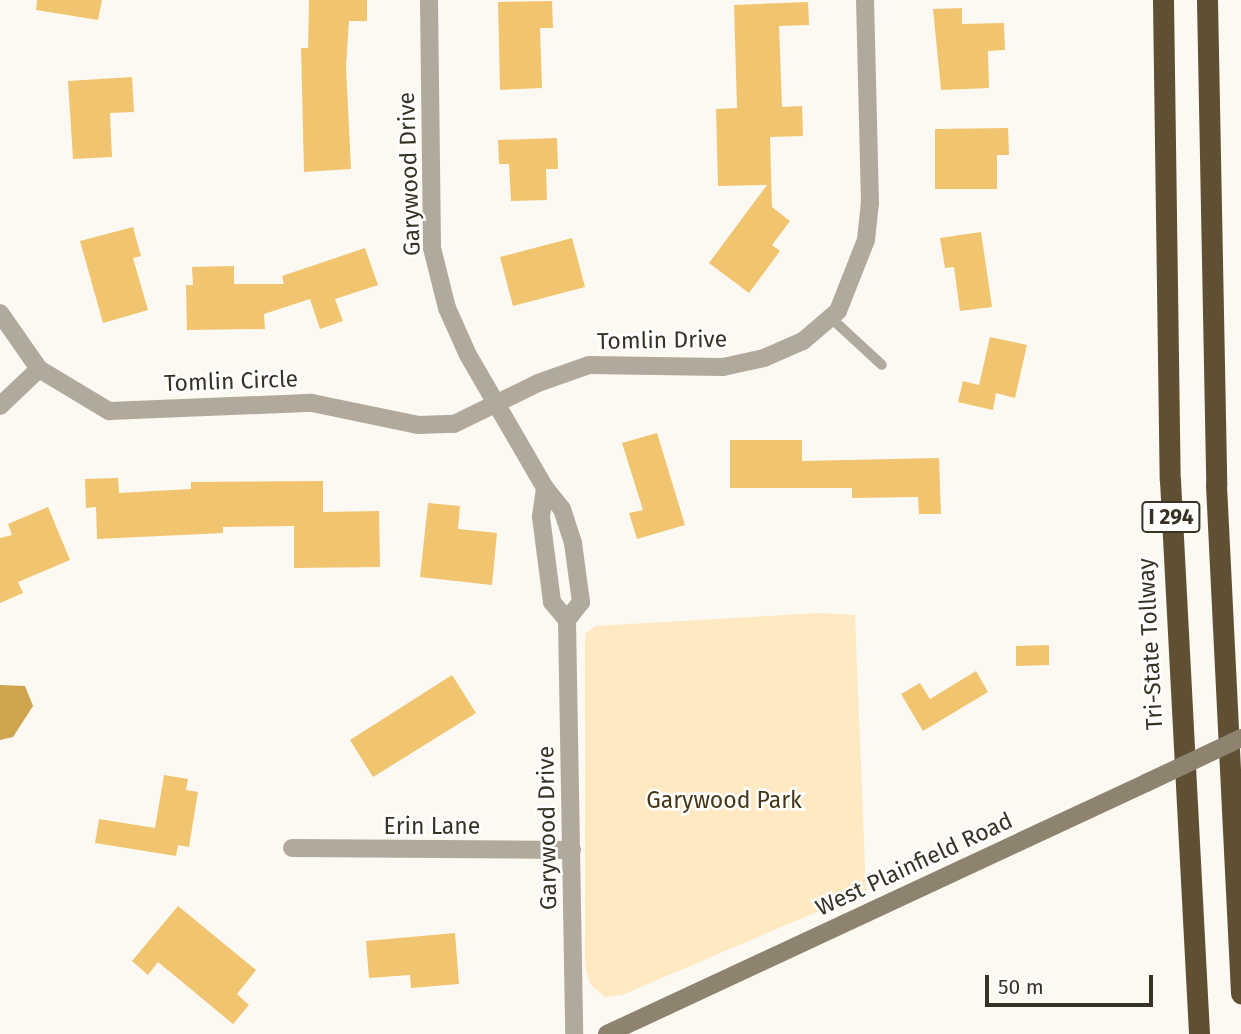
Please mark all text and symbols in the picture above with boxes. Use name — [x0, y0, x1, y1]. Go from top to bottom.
street label: Garywood Drive — [392, 91, 426, 257]
street label: Tomlin Drive — [597, 325, 727, 355]
street label: Tomlin Circle — [163, 365, 299, 397]
road number: I 294 — [1141, 500, 1201, 534]
street label: Tri-State Tollway — [1132, 557, 1168, 731]
street label: Garywood Drive — [532, 746, 562, 910]
park label: Garywood Park — [646, 786, 802, 814]
street label: West Plainfield Road — [811, 806, 1017, 922]
street label: Erin Lane — [384, 812, 480, 840]
scale bar — [989, 960, 1157, 1004]
text: 50 m — [998, 974, 1044, 1000]

